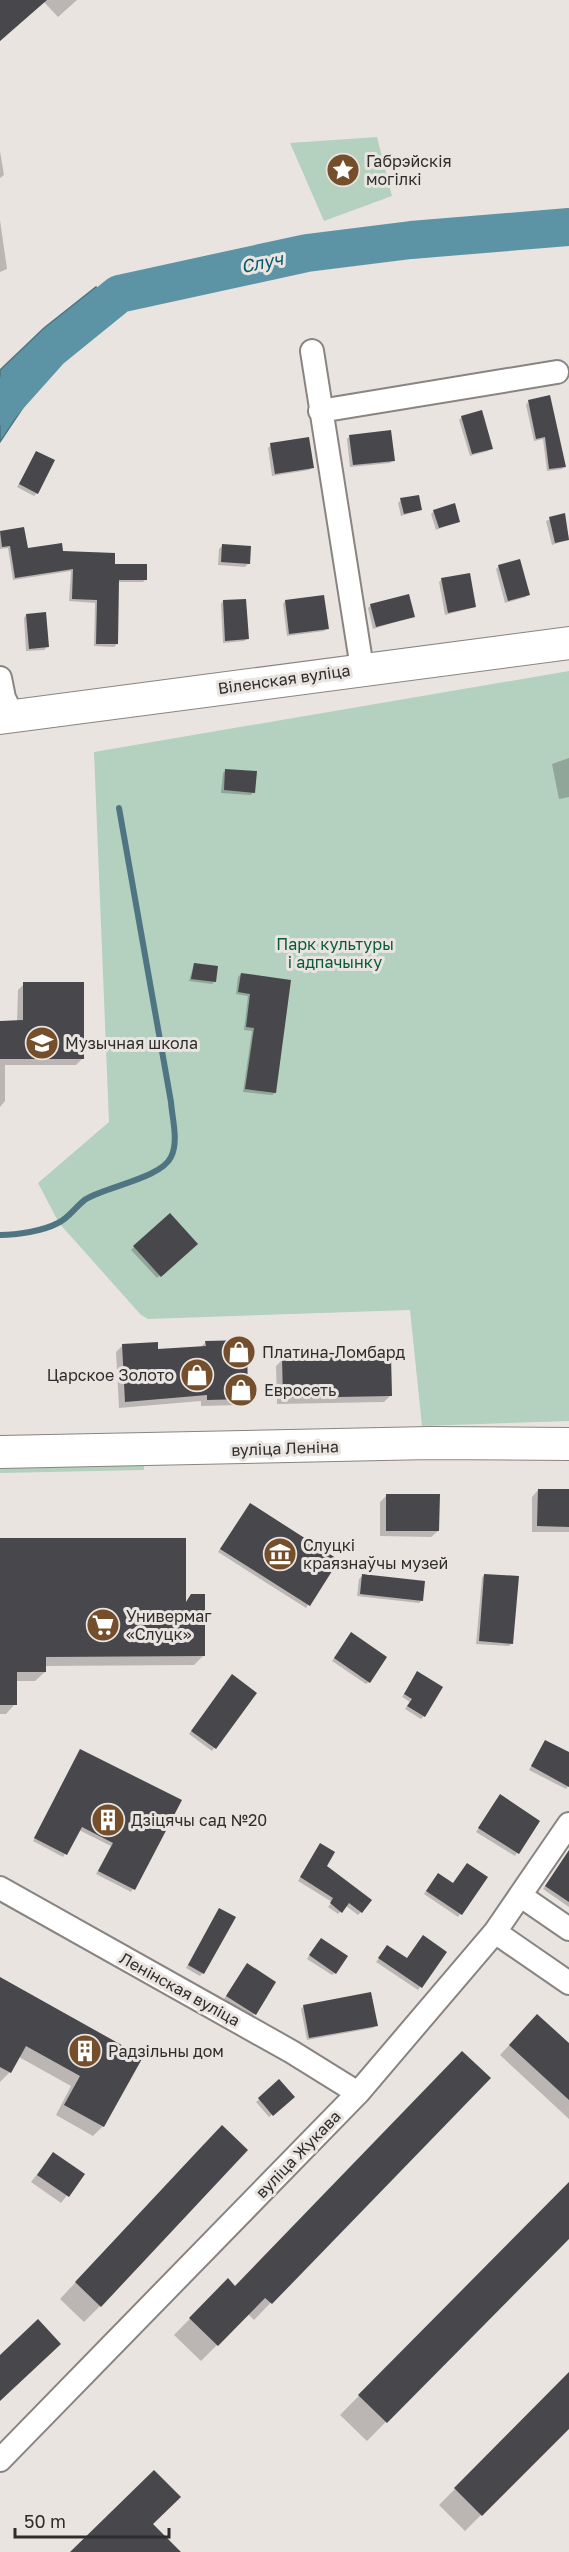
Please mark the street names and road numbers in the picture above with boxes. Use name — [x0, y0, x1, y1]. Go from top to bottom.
street label: Віленская вуліца — [217, 660, 351, 698]
street label: вуліца Леніна — [231, 1436, 339, 1460]
street label: Ленінская вуліца — [116, 1948, 244, 2030]
street label: вуліца Жукава — [251, 2106, 345, 2202]

